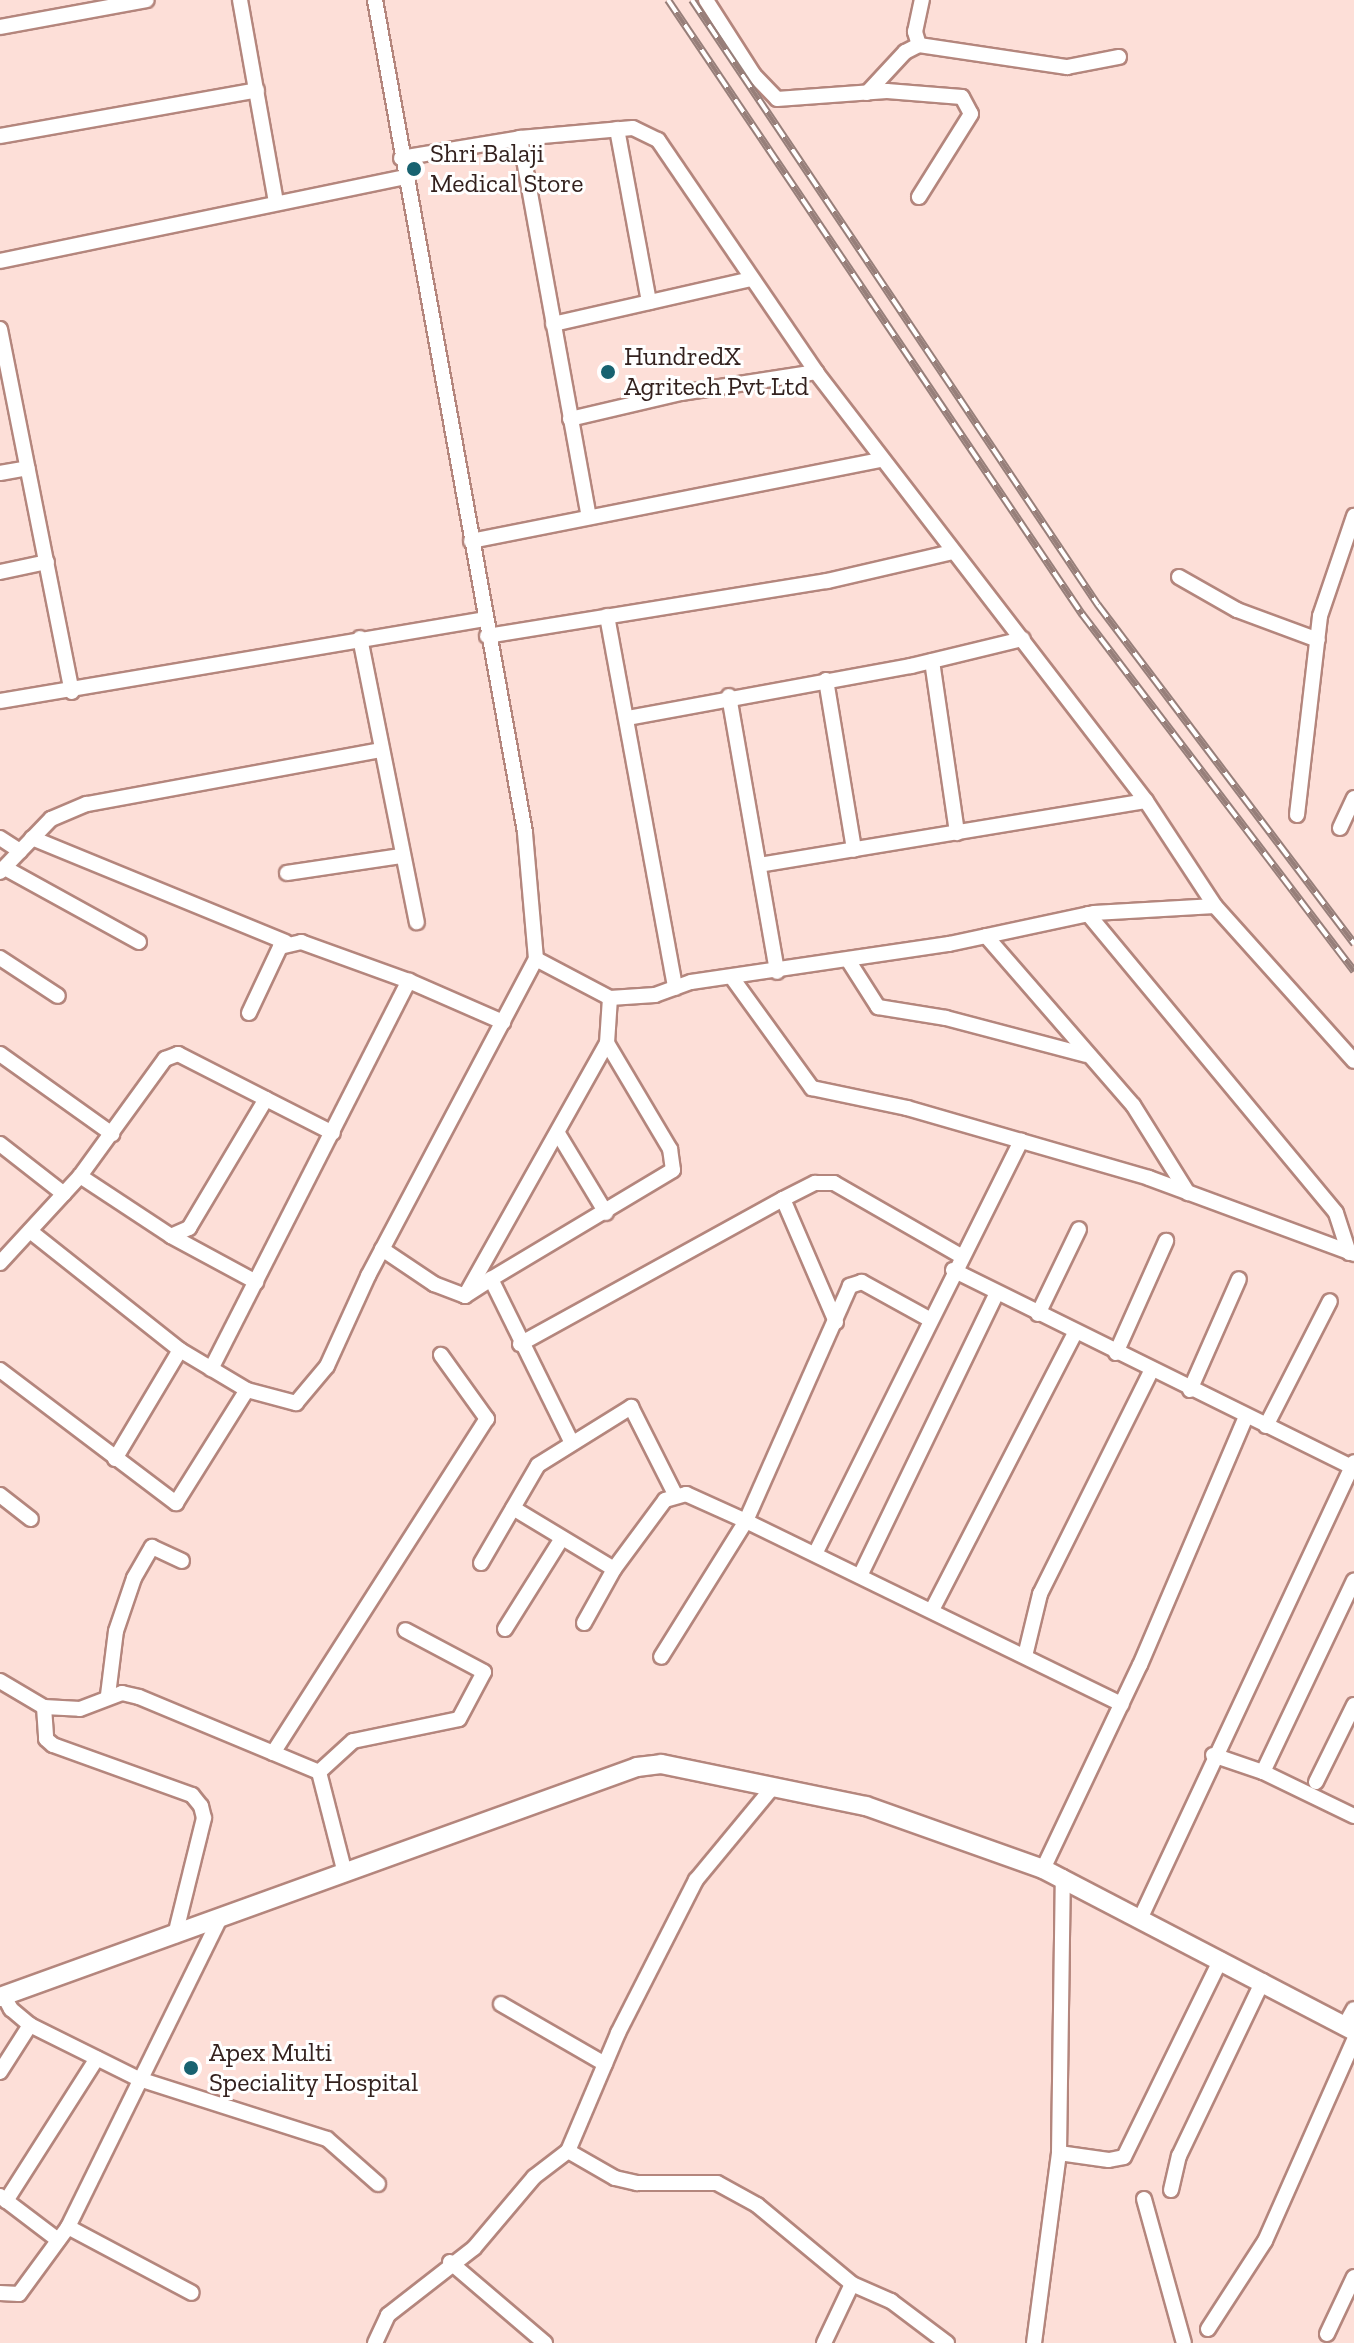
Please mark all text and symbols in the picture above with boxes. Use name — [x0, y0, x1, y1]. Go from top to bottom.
place label: Shri Balaji Medical Store — [430, 138, 583, 200]
marker: Shri Balaji Medical Store — [405, 160, 423, 178]
place label: HundredX Agritech Pvt Ltd — [624, 341, 809, 402]
marker: HundredX Agritech Pvt Ltd — [599, 363, 617, 381]
place label: Apex Multi Speciality Hospital — [209, 2037, 419, 2098]
marker: Apex Multi Speciality Hospital — [180, 2057, 202, 2079]

